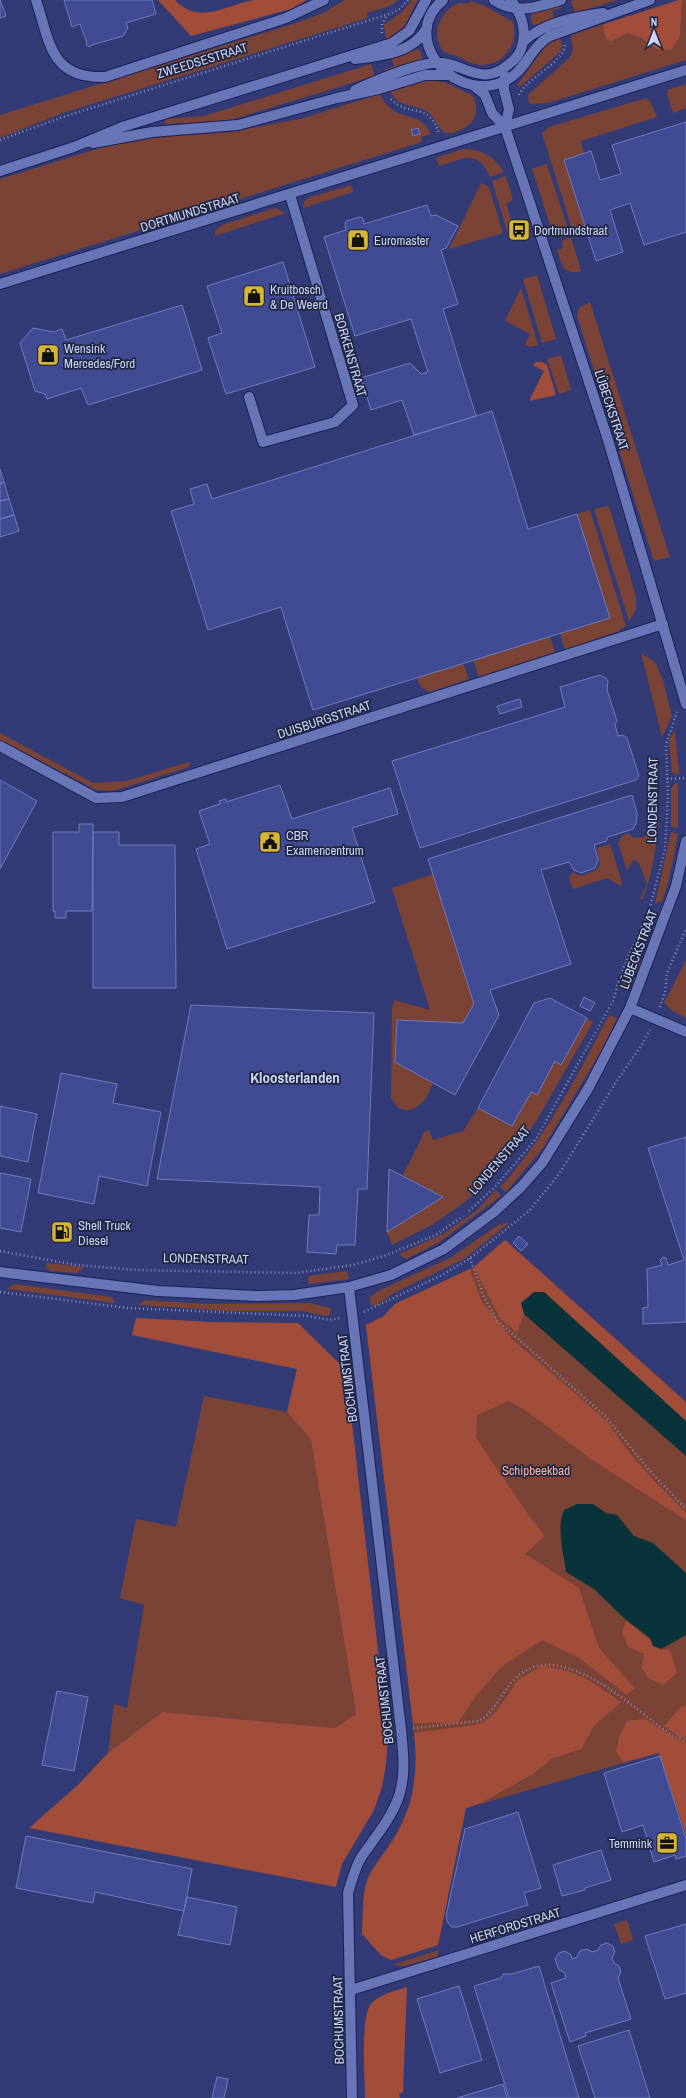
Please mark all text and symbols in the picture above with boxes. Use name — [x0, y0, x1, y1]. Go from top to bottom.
north arrow — [634, 12, 674, 52]
text: N — [651, 15, 657, 29]
street label: ZWEEDSESTRAAT — [155, 38, 250, 82]
street label: DORTMUNDSTRAAT — [138, 189, 242, 236]
bus stop icon: Dortmundstraat — [506, 217, 532, 243]
place label: Dortmundstraat — [534, 222, 607, 239]
shop icon: Euromaster — [345, 227, 371, 253]
place label: Euromaster — [374, 232, 430, 249]
place label: Kruitbosch & De Weerd — [270, 281, 328, 313]
shop icon: Kruitbosch & De Weerd — [241, 283, 267, 309]
street label: BORKENSTRAAT — [330, 311, 371, 399]
place label: Wensink Mercedes/Ford — [64, 340, 135, 372]
shop icon: Wensink Mercedes/Ford — [35, 342, 61, 368]
street label: LÜBECKSTRAAT — [590, 368, 633, 453]
street label: DUISBURGSTRAAT — [275, 696, 374, 743]
street label: LONDENSTRAAT — [643, 757, 662, 843]
place label: CBR Examencentrum — [286, 827, 364, 859]
public building icon: CBR Examencentrum — [257, 829, 283, 855]
street label: LÜBECKSTRAAT — [615, 907, 662, 991]
district label: Kloosterlanden — [250, 1067, 340, 1088]
street label: LONDENSTRAAT — [465, 1122, 534, 1198]
place label: Shell Truck Diesel — [78, 1217, 131, 1249]
fuel station icon: Shell Truck Diesel — [49, 1219, 75, 1245]
street label: LONDENSTRAAT — [163, 1249, 249, 1268]
street label: BOCHUMSTRAAT — [334, 1332, 361, 1423]
park label: Schipbeekbad — [502, 1462, 570, 1479]
street label: BOCHUMSTRAAT — [371, 1654, 398, 1745]
office icon: Temmink — [654, 1830, 680, 1856]
place label: Temmink — [609, 1835, 653, 1852]
street label: HERFORDSTRAAT — [468, 1903, 563, 1947]
street label: BOCHUMSTRAAT — [329, 1975, 348, 2064]

